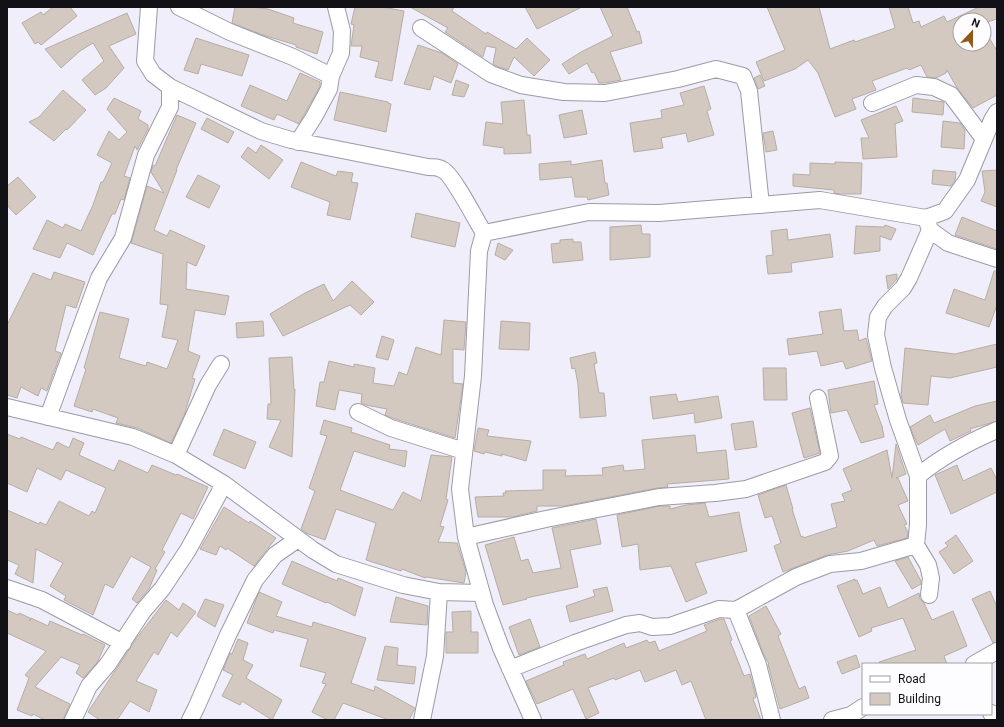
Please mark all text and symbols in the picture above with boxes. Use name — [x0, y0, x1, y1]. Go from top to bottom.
north arrow — [952, 12, 992, 52]
text: N — [970, 16, 982, 31]
legend — [862, 663, 992, 715]
text: Road — [898, 672, 926, 686]
text: Building — [898, 692, 941, 706]

